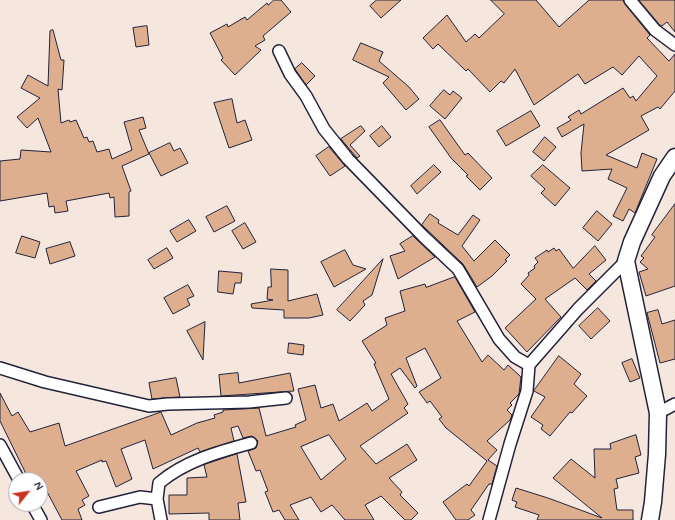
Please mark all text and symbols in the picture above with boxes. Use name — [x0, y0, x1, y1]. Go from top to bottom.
north arrow — [8, 472, 48, 512]
text: N — [30, 480, 45, 493]

